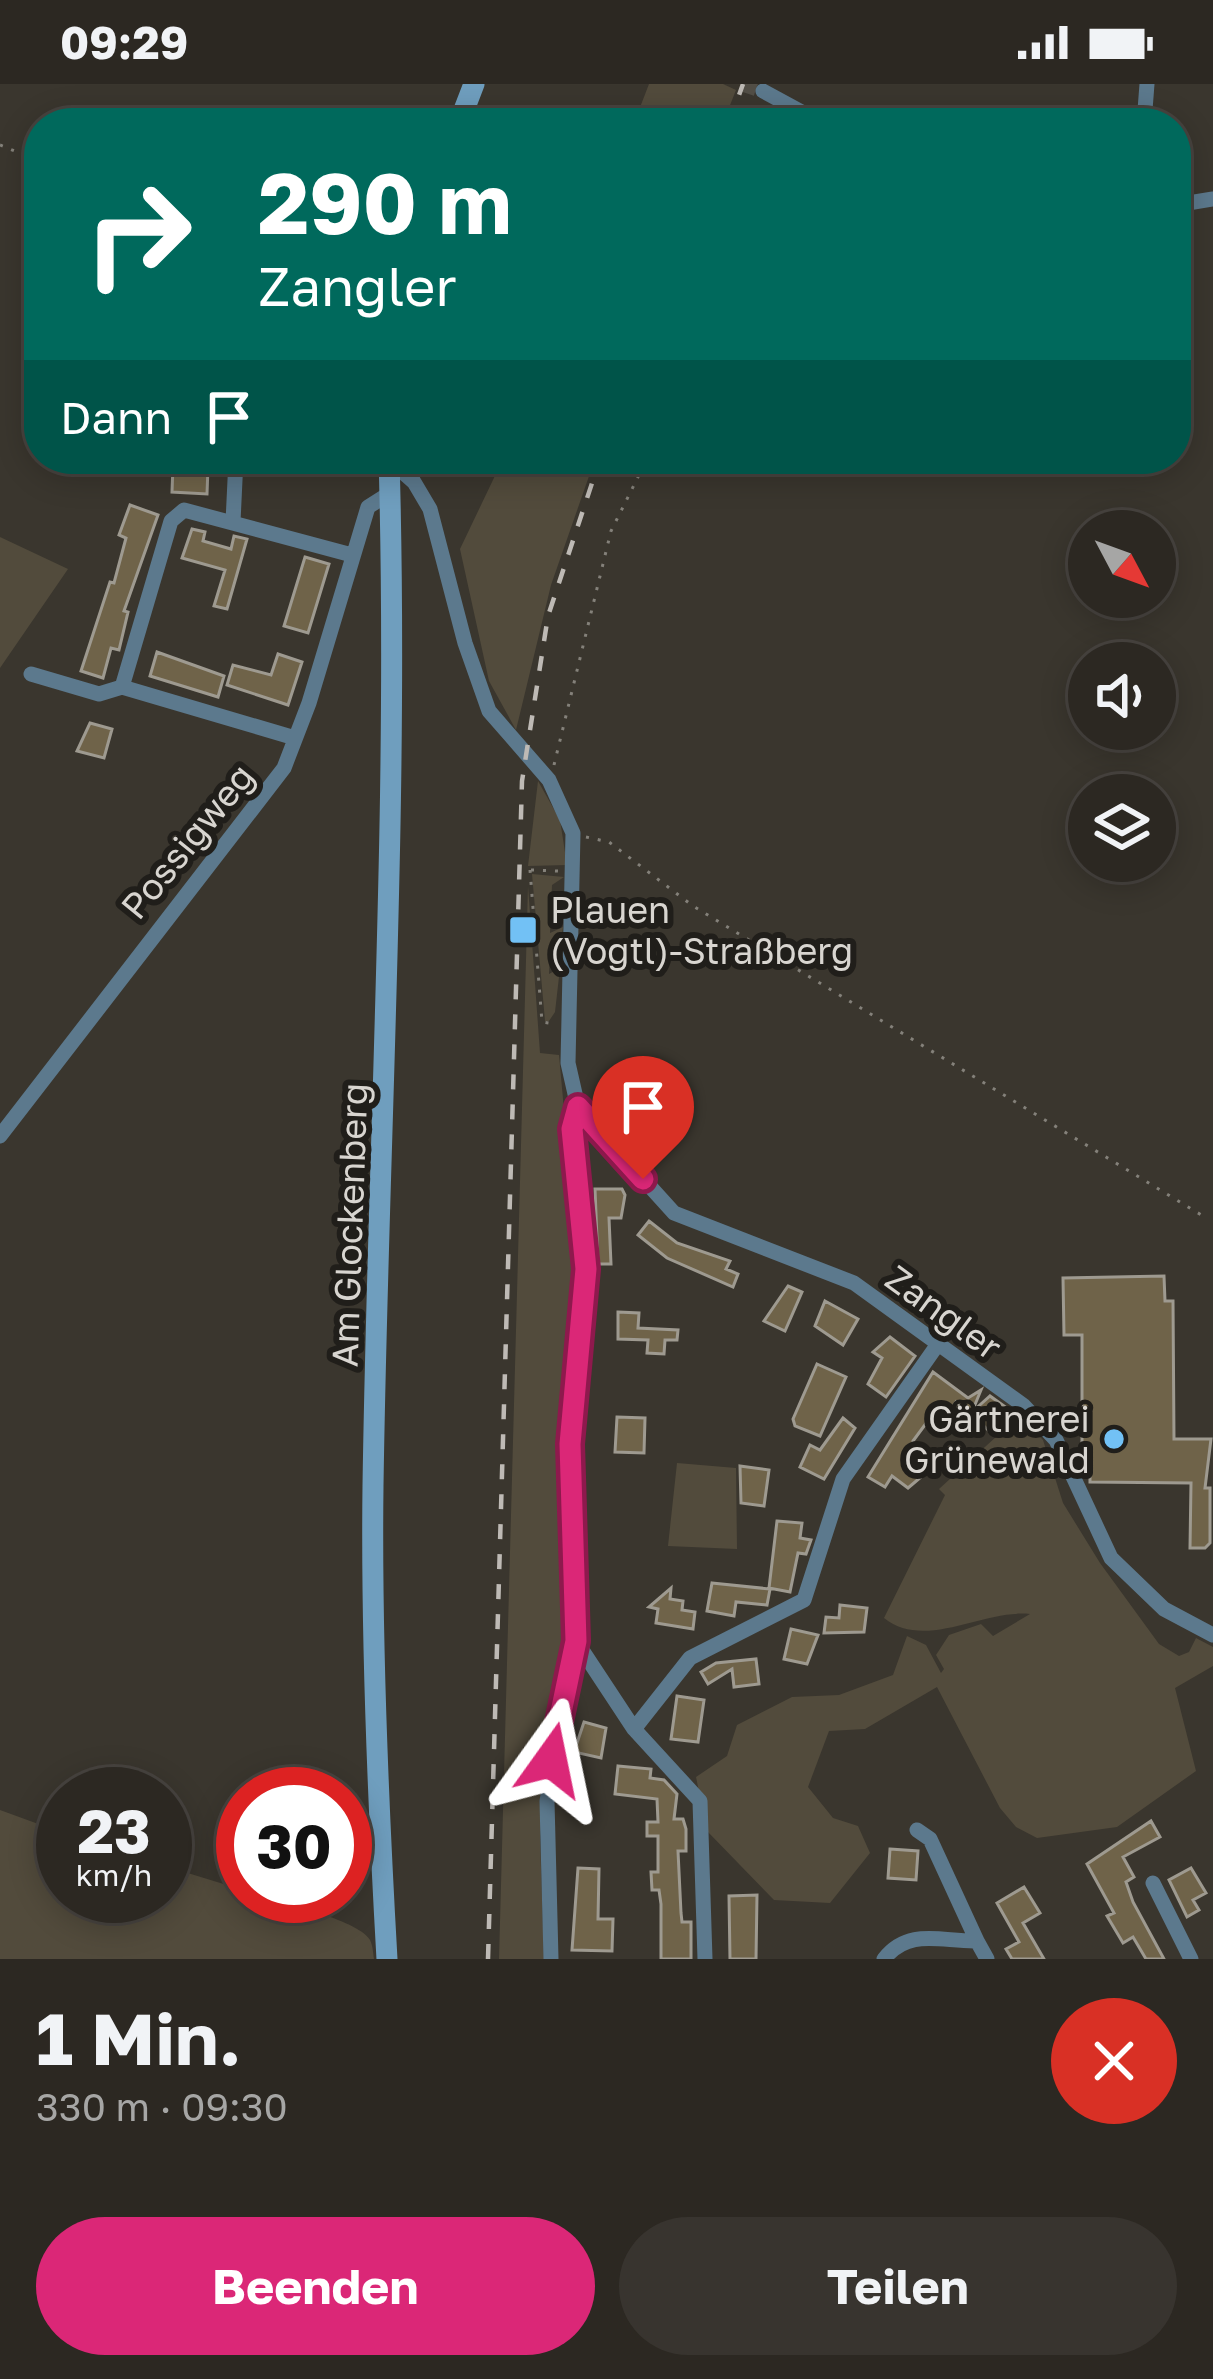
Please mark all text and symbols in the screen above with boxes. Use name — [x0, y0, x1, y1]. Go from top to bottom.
text: 09:29 — [60, 15, 188, 69]
text: 290 m — [258, 152, 512, 252]
icon: right — [60, 156, 216, 312]
text: Zangler — [258, 253, 456, 318]
icon: arrive — [196, 384, 262, 450]
text: Dann — [60, 390, 172, 444]
north arrow — [1068, 510, 1176, 618]
map controls — [1068, 510, 1176, 882]
button: sound — [1068, 642, 1176, 750]
street label: Possigweg — [112, 755, 262, 927]
button: layers — [1068, 774, 1176, 882]
place label: Plauen (Vogtl)-Straßberg — [550, 888, 853, 972]
marker: Plauen (Vogtl)-Straßberg — [507, 914, 539, 946]
pin — [592, 1056, 694, 1179]
icon: arrive — [610, 1074, 676, 1140]
street label: Am Glockenberg — [323, 1082, 375, 1368]
street label: Zangler — [878, 1256, 1010, 1368]
place label: Gärtnerei Grünewald — [904, 1397, 1090, 1481]
marker: Gärtnerei Grünewald — [1101, 1426, 1127, 1452]
position arrow — [488, 1697, 614, 1823]
speed limit sign: 30 — [216, 1767, 372, 1923]
text: 23 — [77, 1794, 151, 1866]
text: km/h — [76, 1857, 152, 1893]
text: 1 Min. — [36, 1994, 242, 2081]
button: close — [1051, 1998, 1177, 2124]
text: 330 m · 09:30 — [36, 2083, 288, 2130]
button: Beenden — [36, 2217, 595, 2355]
button: Teilen — [619, 2217, 1177, 2355]

